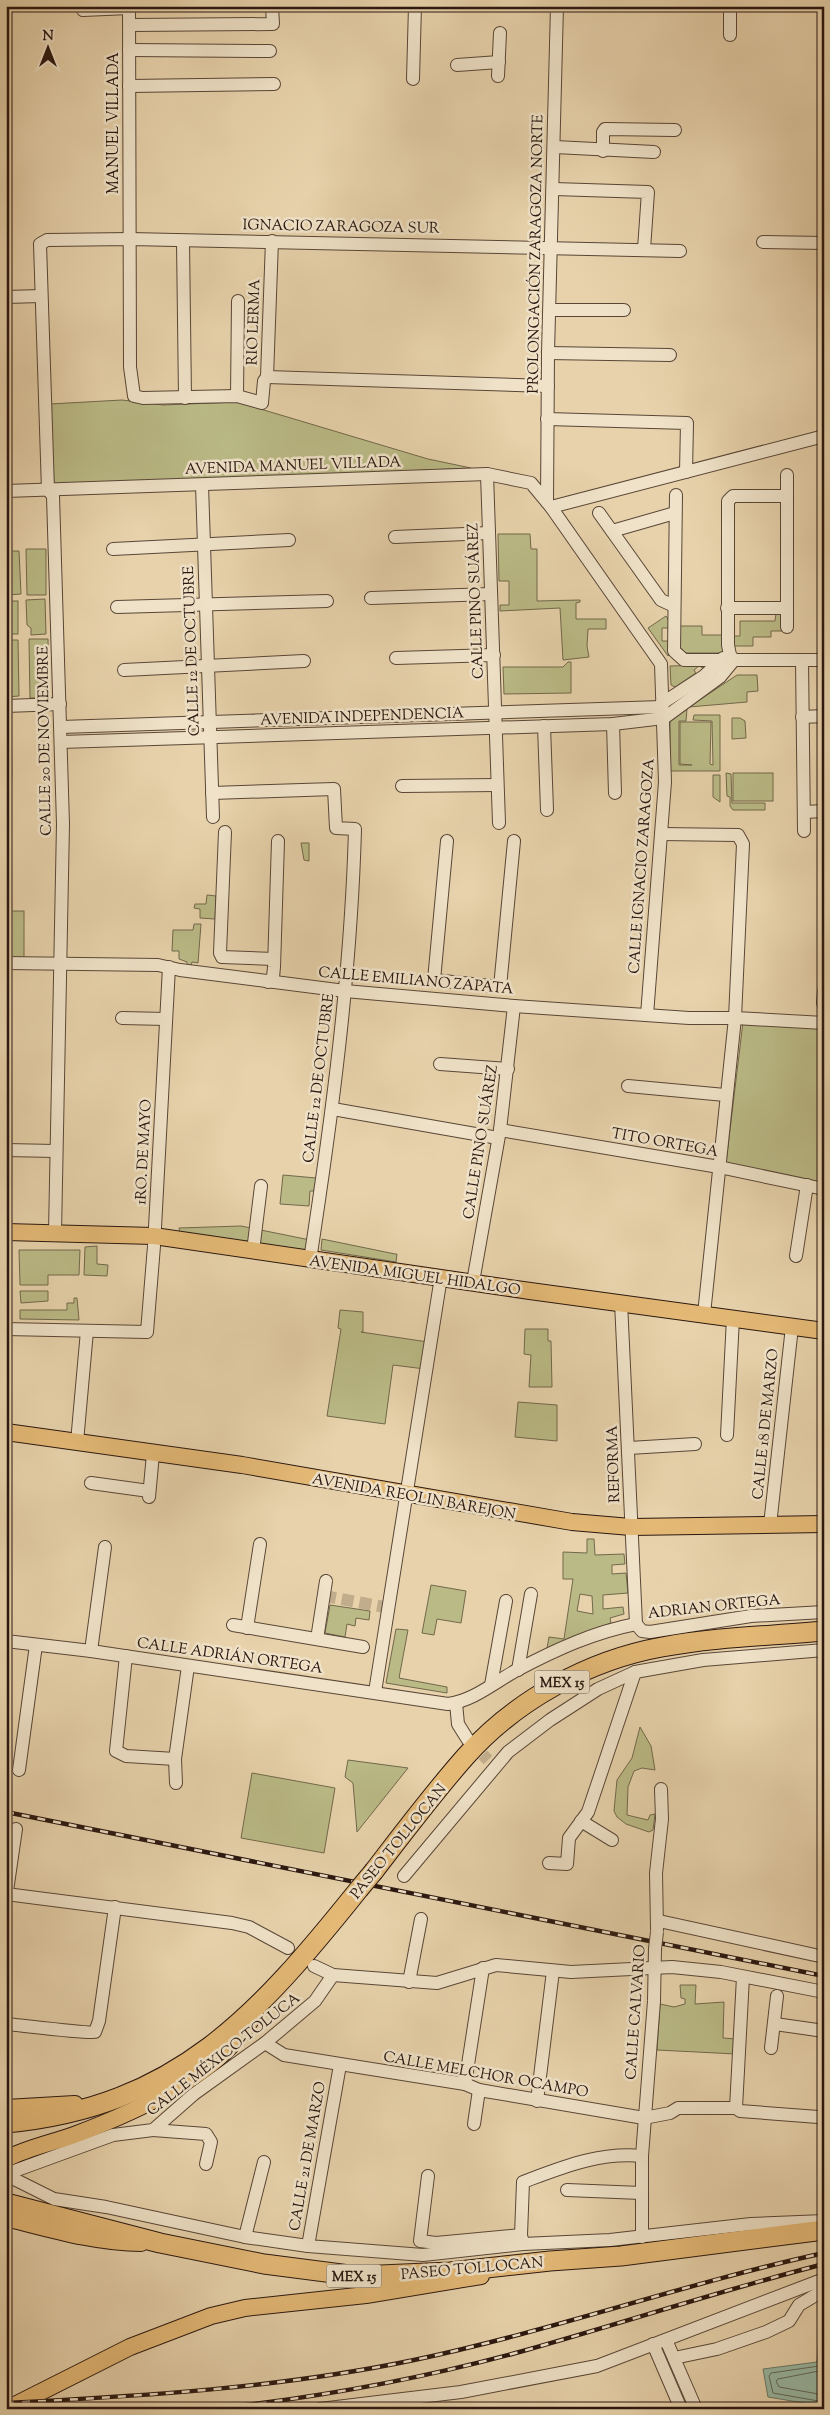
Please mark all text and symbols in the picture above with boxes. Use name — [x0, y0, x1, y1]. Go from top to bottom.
north arrow — [22, 22, 72, 72]
text: N — [42, 27, 54, 47]
street label: MANUEL VILLADA — [104, 52, 125, 194]
street label: PROLONGACIÓN ZARAGOZA NORTE — [522, 114, 549, 394]
street label: IGNACIO ZARAGOZA SUR — [242, 215, 440, 240]
street label: RIO LERMA — [242, 278, 267, 366]
street label: AVENIDA MANUEL VILLADA — [184, 452, 402, 481]
street label: CALLE PINO SUÁREZ — [462, 522, 490, 679]
street label: CALLE 12 DE OCTUBRE — [179, 565, 206, 736]
street label: CALLE 20 DE NOVIEMBRE — [33, 646, 58, 836]
street label: AVENIDA INDEPENDENCIA — [260, 703, 464, 732]
street label: CALLE IGNACIO ZARAGOZA — [624, 758, 661, 975]
street label: CALLE EMILIANO ZAPATA — [317, 963, 514, 1000]
street label: CALLE 12 DE OCTUBRE — [299, 992, 340, 1164]
street label: CALLE PINO SUÁREZ — [458, 1063, 504, 1221]
street label: 1RO. DE MAYO — [131, 1099, 158, 1205]
street label: TITO ORTEGA — [610, 1124, 720, 1163]
street label: AVENIDA MIGUEL HIDALGO — [308, 1251, 522, 1302]
street label: CALLE 18 DE MARZO — [748, 1347, 785, 1501]
street label: REFORMA — [603, 1425, 626, 1503]
street label: AVENIDA REOLIN BAREJON — [310, 1469, 517, 1526]
street label: ADRIAN ORTEGA — [647, 1590, 782, 1625]
street label: CALLE ADRIÁN ORTEGA — [136, 1632, 324, 1680]
road number: MEX 15 — [534, 1670, 590, 1694]
street label: PASEO TOLLOCAN — [346, 1780, 452, 1904]
street label: CALLE CALVARIO — [621, 1944, 652, 2080]
street label: CALLE MÉXICO-TOLUCA — [142, 1988, 305, 2122]
street label: CALLE MELCHOR OCAMPO — [381, 2047, 590, 2104]
street label: CALLE 21 DE MARZO — [285, 2080, 332, 2233]
street label: PASEO TOLLOCAN — [400, 2253, 544, 2286]
road number: MEX 15 — [326, 2264, 382, 2288]

